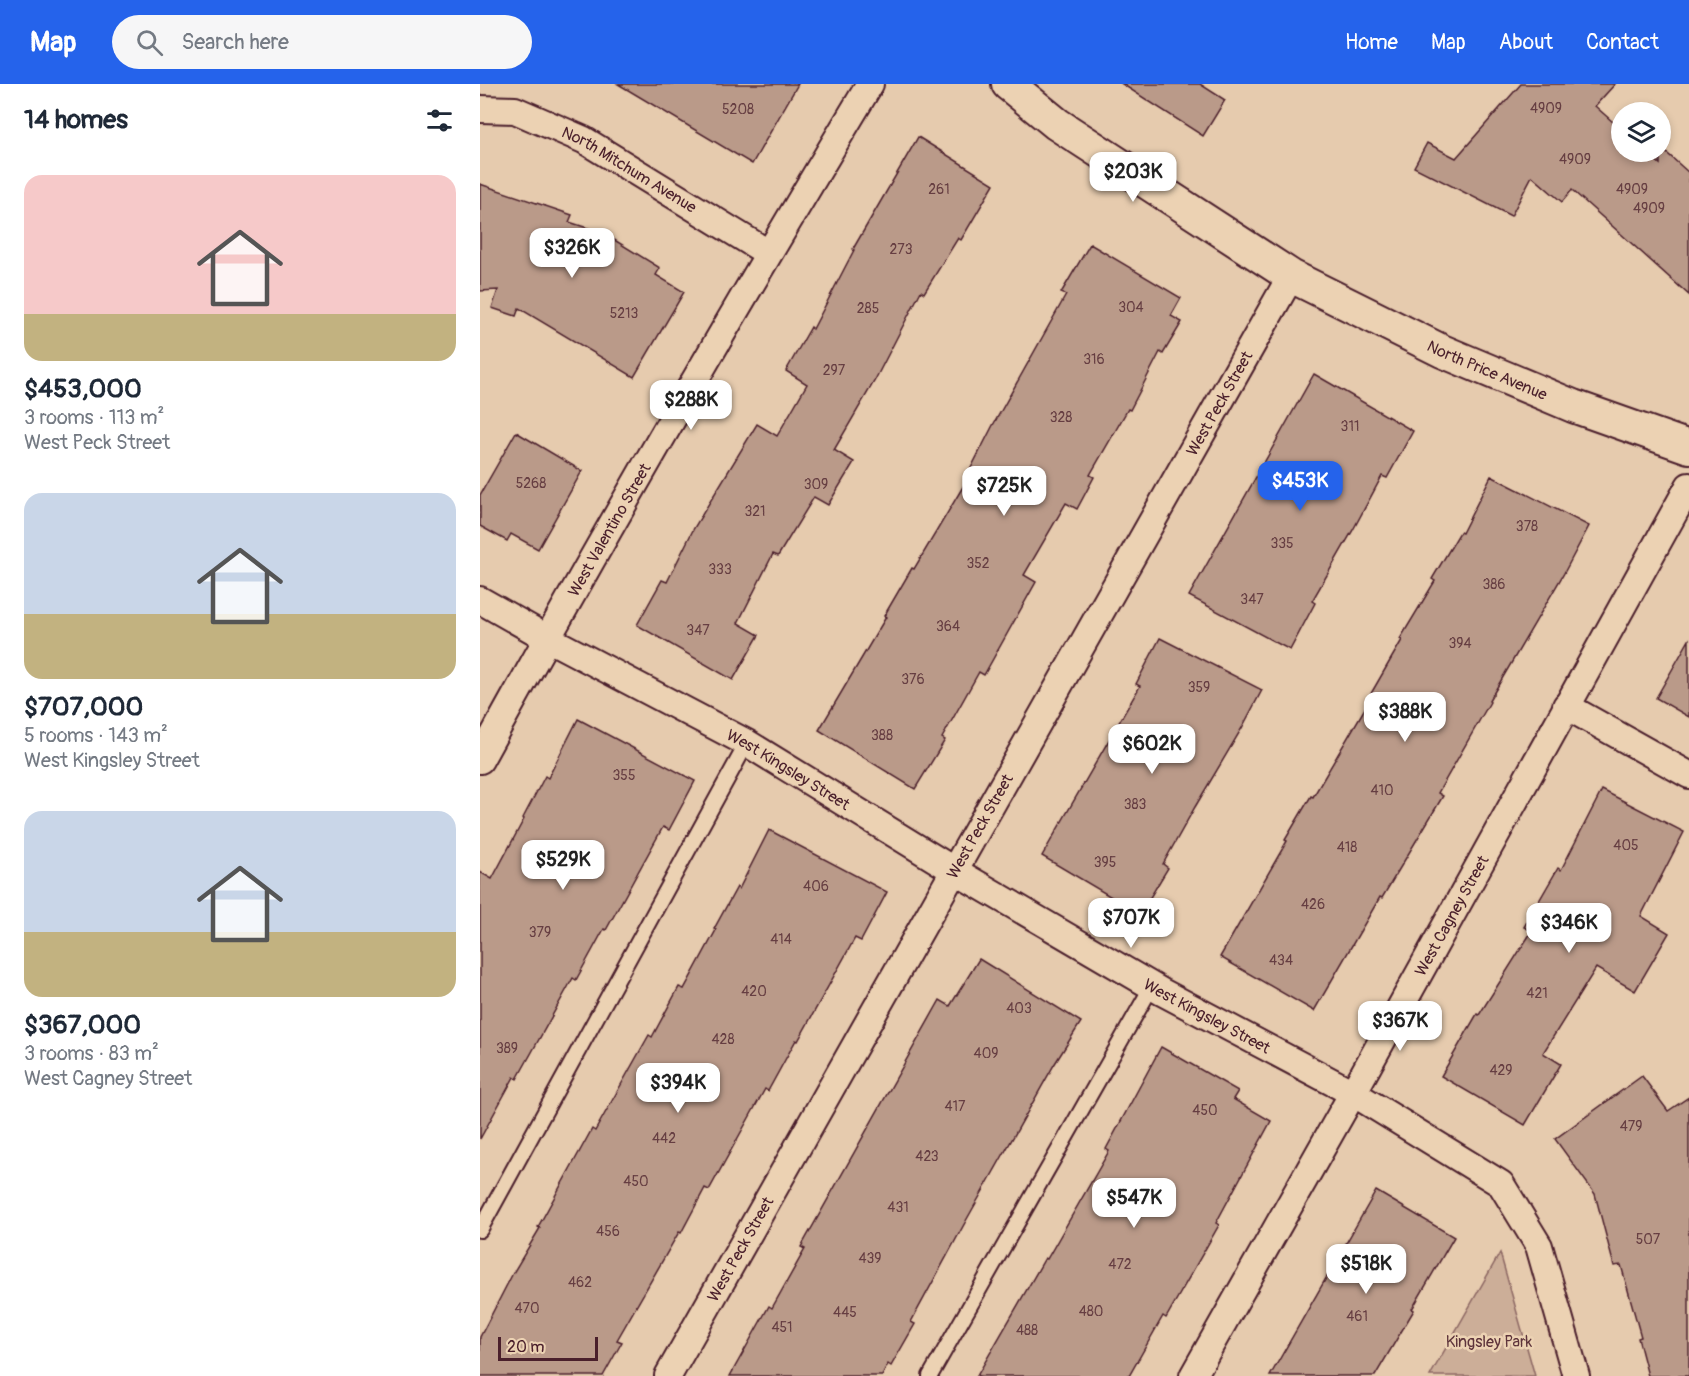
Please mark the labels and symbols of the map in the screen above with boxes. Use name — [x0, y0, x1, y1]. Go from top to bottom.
house number: 4909 — [1530, 100, 1562, 117]
house number: 5208 — [722, 101, 754, 118]
street label: North Mitchum Avenue — [558, 123, 700, 218]
house number: 4909 — [1559, 151, 1591, 168]
pin: $203K — [1091, 152, 1175, 203]
house number: 261 — [928, 181, 950, 198]
house number: 4909 — [1616, 181, 1648, 198]
house number: 4909 — [1633, 200, 1665, 217]
pin: $326K — [530, 228, 614, 279]
house number: 273 — [889, 241, 913, 258]
house number: 304 — [1118, 299, 1144, 316]
house number: 285 — [857, 300, 879, 317]
house number: 5213 — [610, 305, 639, 322]
street label: North Price Avenue — [1424, 336, 1550, 405]
street label: West Peck Street — [1182, 347, 1258, 460]
house number: 316 — [1083, 351, 1105, 368]
house number: 297 — [823, 362, 846, 379]
pin: $288K — [649, 380, 733, 431]
house number: 328 — [1050, 409, 1072, 426]
house number: 311 — [1341, 418, 1359, 435]
street label: West Valentino Street — [564, 459, 656, 600]
pin: $453K — [1258, 461, 1342, 512]
pin: $725K — [962, 466, 1046, 517]
house number: 5268 — [516, 475, 546, 492]
house number: 309 — [804, 476, 828, 493]
house number: 321 — [744, 503, 766, 520]
house number: 378 — [1516, 518, 1538, 535]
house number: 335 — [1270, 535, 1294, 552]
house number: 352 — [966, 555, 990, 572]
house number: 333 — [708, 561, 732, 578]
house number: 386 — [1482, 576, 1506, 593]
house number: 347 — [1240, 591, 1264, 608]
house number: 364 — [936, 618, 960, 635]
house number: 347 — [686, 622, 710, 639]
house number: 394 — [1448, 635, 1472, 652]
house number: 376 — [901, 671, 925, 688]
house number: 359 — [1188, 679, 1210, 696]
pin: $388K — [1363, 692, 1447, 743]
pin: $602K — [1110, 724, 1194, 775]
street label: West Kingsley Street — [723, 725, 854, 815]
house number: 388 — [871, 727, 893, 744]
house number: 355 — [613, 767, 636, 784]
street label: West Peck Street — [943, 770, 1018, 882]
house number: 410 — [1370, 782, 1394, 799]
house number: 383 — [1124, 796, 1147, 813]
house number: 405 — [1613, 837, 1639, 854]
house number: 418 — [1337, 839, 1357, 856]
pin: $529K — [521, 840, 605, 891]
street label: West Cagney Street — [1411, 852, 1494, 980]
house number: 395 — [1094, 854, 1116, 871]
house number: 406 — [803, 878, 829, 895]
house number: 426 — [1301, 896, 1325, 913]
pin: $707K — [1089, 898, 1173, 949]
pin: $346K — [1527, 903, 1611, 954]
house number: 379 — [529, 924, 551, 941]
house number: 414 — [770, 931, 792, 948]
house number: 434 — [1269, 952, 1293, 969]
street label: West Kingsley Street — [1140, 974, 1274, 1059]
house number: 420 — [741, 983, 767, 1000]
house number: 421 — [1526, 985, 1548, 1002]
house number: 403 — [1006, 1000, 1032, 1017]
pin: $367K — [1358, 1001, 1442, 1052]
house number: 428 — [711, 1031, 735, 1048]
house number: 389 — [496, 1040, 518, 1057]
house number: 409 — [974, 1045, 998, 1062]
house number: 429 — [1489, 1062, 1513, 1079]
pin: $394K — [636, 1063, 720, 1114]
house number: 417 — [945, 1098, 966, 1115]
house number: 450 — [1192, 1102, 1218, 1119]
house number: 479 — [1620, 1118, 1642, 1135]
house number: 442 — [652, 1130, 676, 1147]
house number: 423 — [915, 1148, 939, 1165]
house number: 450 — [623, 1173, 649, 1190]
pin: $547K — [1092, 1178, 1176, 1229]
street label: West Peck Street — [703, 1193, 779, 1305]
house number: 431 — [887, 1199, 909, 1216]
house number: 456 — [596, 1223, 620, 1240]
house number: 507 — [1636, 1231, 1661, 1248]
pin: $518K — [1324, 1244, 1408, 1295]
house number: 439 — [858, 1250, 882, 1267]
house number: 472 — [1108, 1256, 1132, 1273]
house number: 462 — [568, 1274, 592, 1291]
house number: 470 — [514, 1300, 540, 1317]
house number: 480 — [1079, 1303, 1103, 1320]
house number: 445 — [833, 1304, 857, 1321]
house number: 461 — [1346, 1308, 1368, 1325]
house number: 451 — [771, 1319, 793, 1336]
house number: 488 — [1016, 1322, 1038, 1339]
park label: Kingsley Park — [1446, 1332, 1533, 1352]
scale bar — [498, 1334, 598, 1362]

